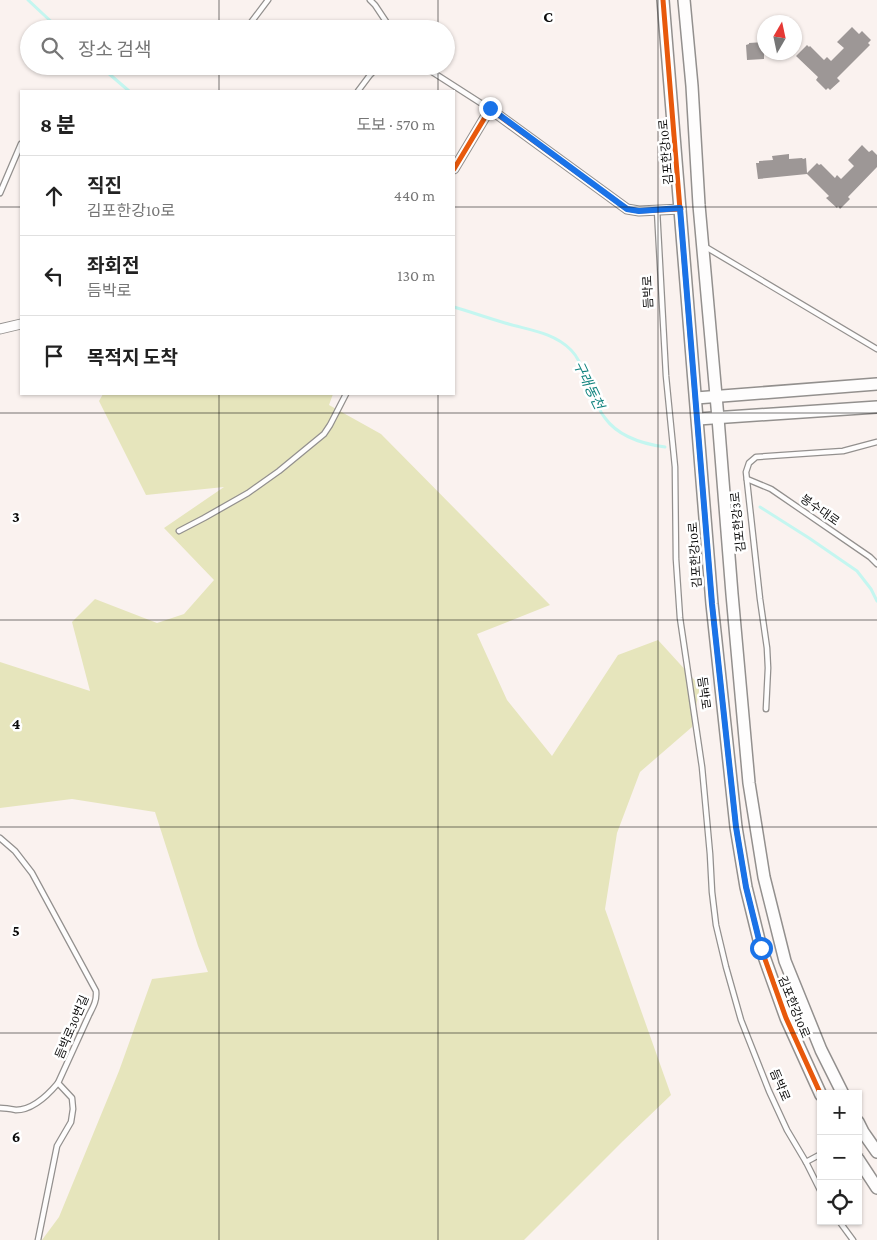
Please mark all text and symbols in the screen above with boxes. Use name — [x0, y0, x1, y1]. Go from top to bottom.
text: C — [543, 8, 553, 25]
north arrow — [757, 15, 802, 60]
search box — [20, 20, 455, 75]
icon: search — [38, 34, 66, 62]
text: 장소 검색 — [78, 39, 151, 60]
route end — [479, 97, 502, 120]
text: 8 분 — [40, 113, 76, 137]
text: 도보 · 570 m — [357, 116, 435, 133]
street label: 김포한강10로 — [656, 119, 676, 185]
text: 직진 — [87, 175, 122, 196]
icon: ahead — [40, 182, 68, 210]
text: 440 m — [394, 187, 435, 204]
text: 김포한강10로 — [87, 202, 175, 219]
text: 좌회전 — [87, 255, 139, 276]
icon: left — [40, 262, 68, 290]
text: 130 m — [397, 267, 435, 284]
street label: 듬박로 — [640, 275, 656, 309]
text: 듬박로 — [87, 282, 131, 299]
icon: arrive — [40, 342, 68, 370]
text: 목적지 도착 — [87, 347, 178, 368]
water label: 구래동천 — [571, 358, 608, 413]
street label: 김포한강3로 — [728, 491, 748, 553]
street label: 봉수대로 — [798, 492, 842, 528]
text: 3 — [12, 508, 20, 525]
street label: 김포한강10로 — [686, 522, 704, 588]
street label: 듬박로 — [695, 676, 713, 710]
text: 4 — [12, 715, 21, 732]
text: 5 — [12, 922, 20, 939]
route start — [750, 937, 773, 960]
street label: 김포한강10로 — [775, 974, 813, 1040]
street label: 듬박로30번길 — [52, 993, 92, 1061]
street label: 듬박로 — [767, 1067, 793, 1103]
map controls — [817, 1090, 862, 1225]
button: + — [817, 1090, 862, 1135]
text: 6 — [12, 1128, 20, 1145]
button: − — [817, 1135, 862, 1180]
button: locate — [817, 1180, 862, 1225]

